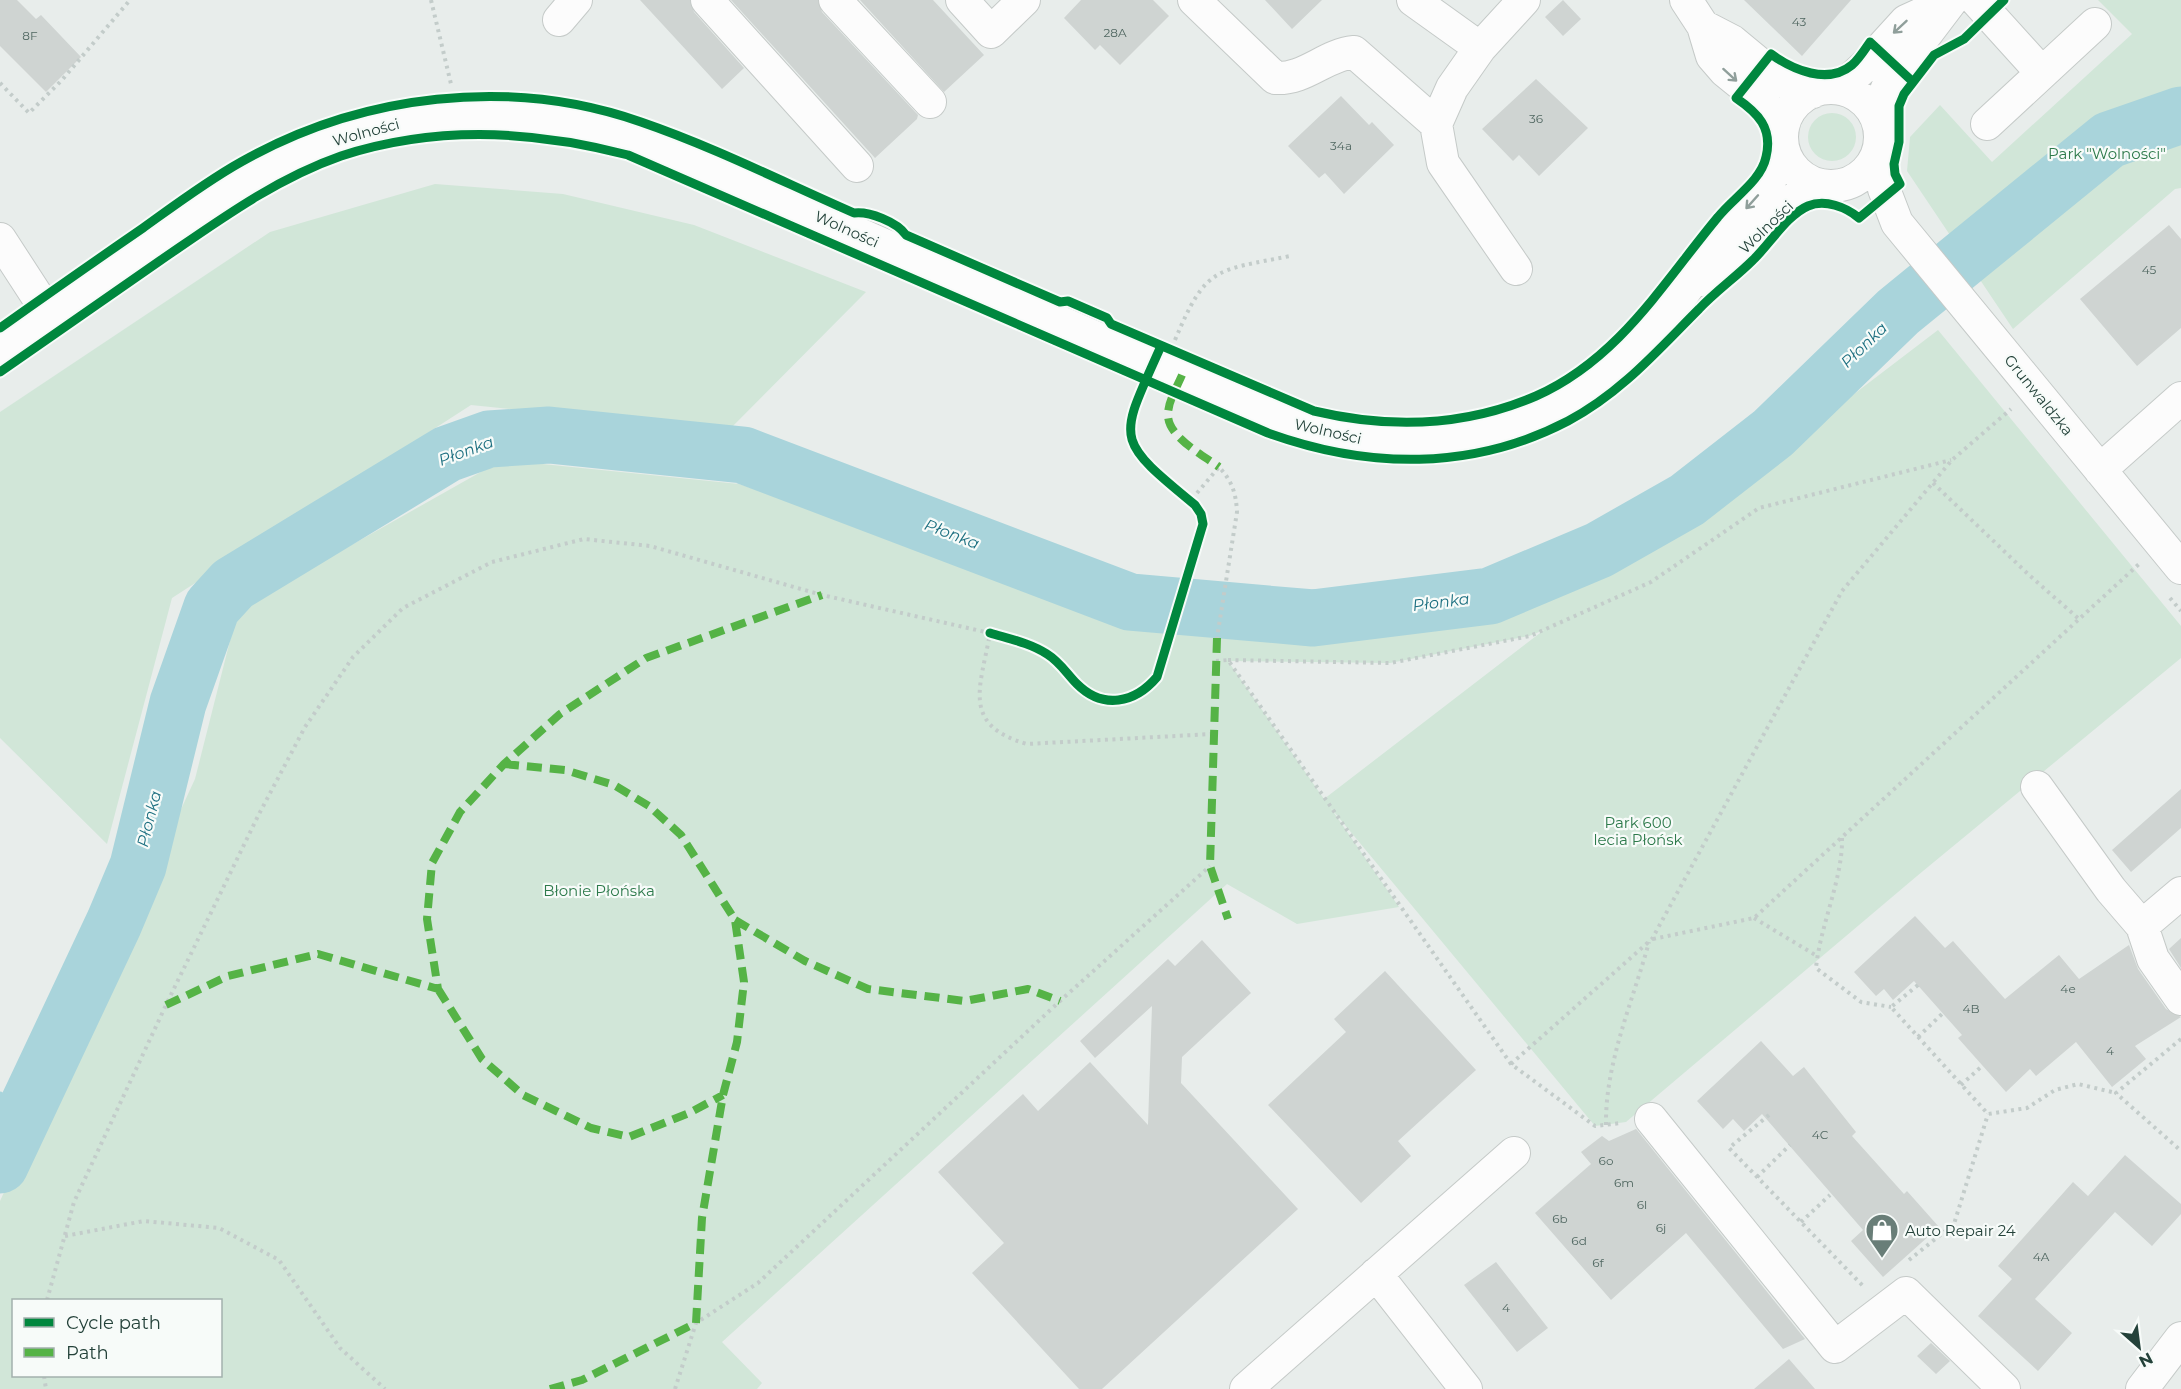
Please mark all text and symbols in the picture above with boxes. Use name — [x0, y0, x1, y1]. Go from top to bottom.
house number: 43 — [1792, 14, 1806, 29]
one-way arrow — [1893, 20, 1908, 34]
house number: 28A — [1103, 25, 1127, 40]
house number: 8F — [22, 28, 38, 43]
one-way arrow — [1723, 68, 1738, 82]
house number: 36 — [1529, 111, 1543, 126]
street label: Wolności — [330, 114, 402, 150]
house number: 34a — [1330, 138, 1352, 153]
park label: Park "Wolności" — [2048, 144, 2166, 163]
one-way arrow — [1745, 194, 1759, 209]
street label: Wolności — [1735, 196, 1797, 258]
street label: Wolności — [812, 206, 882, 252]
house number: 45 — [2142, 262, 2157, 277]
water label: Płonka — [1837, 318, 1891, 372]
street label: Grunwaldzka — [2000, 351, 2078, 439]
street label: Wolności — [1292, 414, 1364, 448]
water label: Płonka — [436, 432, 496, 470]
water label: Płonka — [922, 515, 982, 553]
water label: Płonka — [1411, 589, 1471, 615]
water label: Płonka — [133, 789, 165, 849]
park label: Park 600 lecia Płońsk — [1593, 813, 1683, 849]
park label: Błonie Płońska — [543, 881, 655, 900]
house number: 4e — [2060, 981, 2076, 996]
house number: 4B — [1963, 1001, 1979, 1016]
house number: 4 — [2106, 1043, 2114, 1058]
house number: 4C — [1812, 1127, 1829, 1142]
house number: 6o — [1599, 1153, 1613, 1168]
house number: 6m — [1614, 1175, 1634, 1190]
house number: 6l — [1637, 1197, 1647, 1212]
house number: 6b — [1552, 1211, 1568, 1226]
shop icon: Auto Repair 24 — [1864, 1212, 1900, 1259]
house number: 6j — [1656, 1220, 1666, 1235]
place label: Auto Repair 24 — [1905, 1221, 2016, 1240]
house number: 6d — [1571, 1233, 1587, 1248]
house number: 4A — [2033, 1249, 2050, 1264]
house number: 6f — [1592, 1255, 1605, 1270]
legend — [12, 1299, 222, 1377]
house number: 4 — [1502, 1300, 1510, 1315]
text: Cycle path — [66, 1312, 161, 1334]
north arrow — [2109, 1317, 2169, 1377]
text: Path — [66, 1342, 109, 1364]
text: N — [2136, 1348, 2156, 1371]

